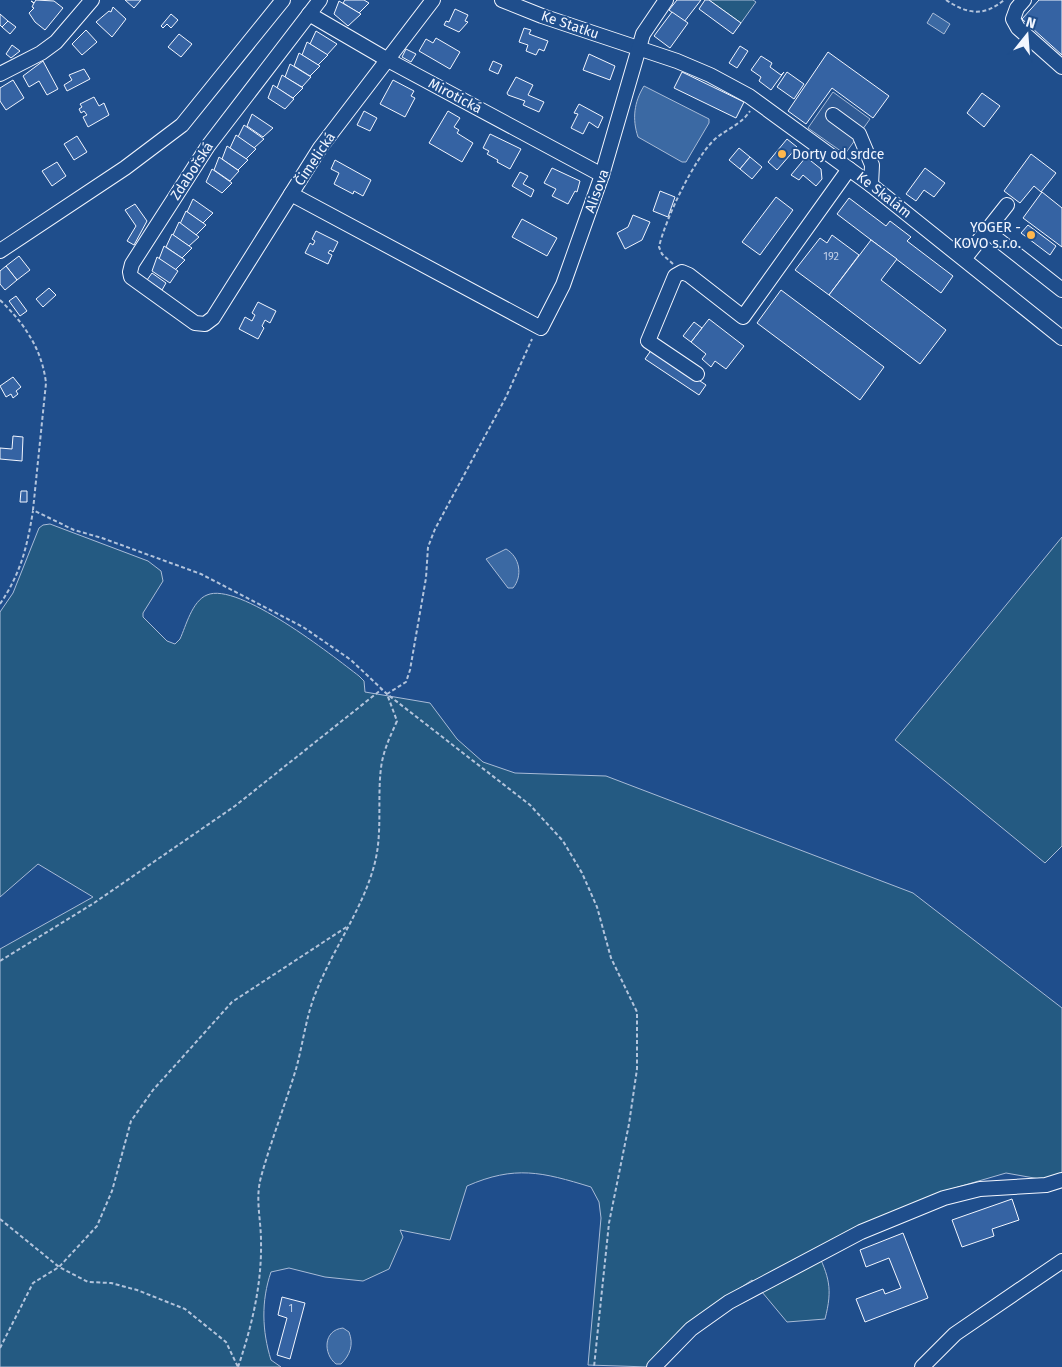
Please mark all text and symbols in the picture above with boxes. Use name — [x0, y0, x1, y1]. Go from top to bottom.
street label: Ke Statku — [539, 7, 601, 43]
north arrow — [1002, 10, 1052, 60]
text: N — [1024, 14, 1038, 33]
street label: Mirotická — [425, 75, 485, 117]
street label: Čimelická — [290, 129, 339, 189]
street label: Zdabořská — [167, 139, 217, 203]
place label: Dorty od srdce — [792, 146, 884, 163]
marker: Dorty od srdce — [776, 148, 788, 160]
street label: Alisova — [581, 167, 613, 215]
street label: Ke Skalám — [853, 168, 915, 222]
place label: YOGER - KOVO s.r.o. — [953, 219, 1021, 252]
marker: YOGER - KOVO s.r.o. — [1025, 229, 1037, 241]
house number: 192 — [823, 250, 839, 263]
house number: 1 — [289, 1302, 293, 1315]

